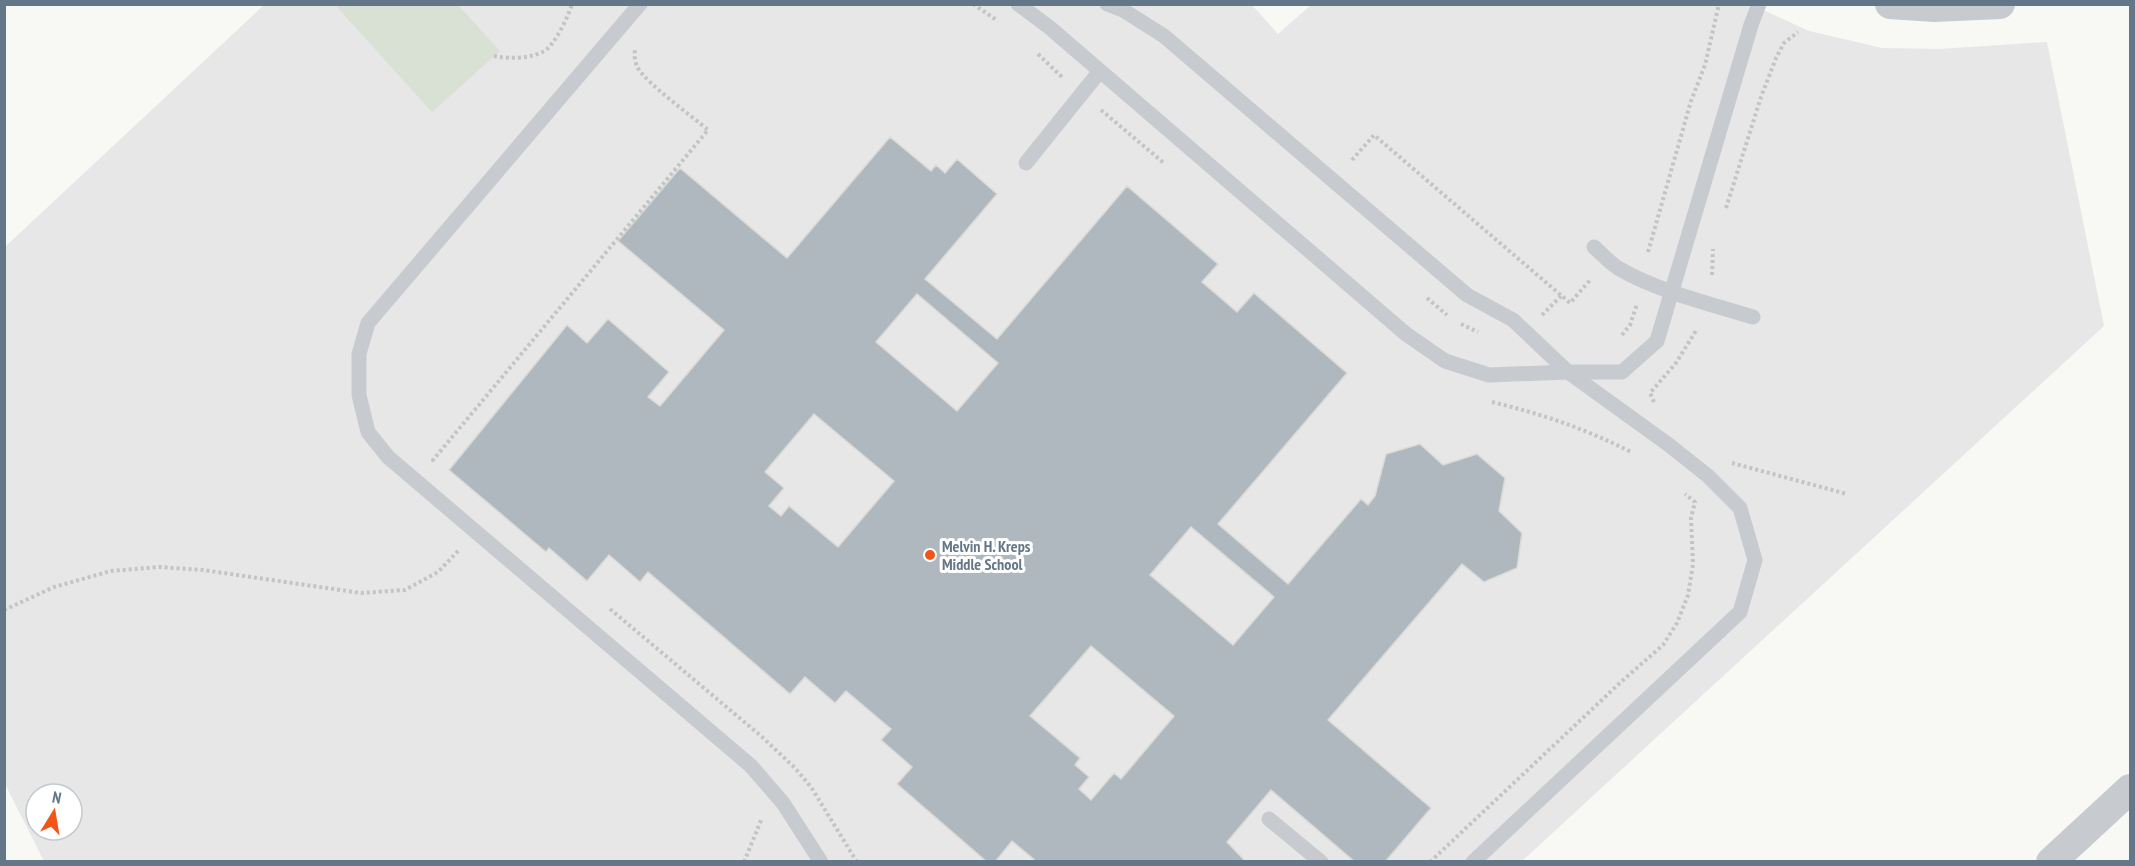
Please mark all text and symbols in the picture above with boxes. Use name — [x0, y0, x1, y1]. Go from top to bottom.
place label: Melvin H. Kreps Middle School — [942, 536, 1031, 574]
marker: Melvin H. Kreps Middle School — [923, 548, 937, 562]
north arrow — [24, 782, 84, 842]
text: N — [51, 787, 63, 808]

